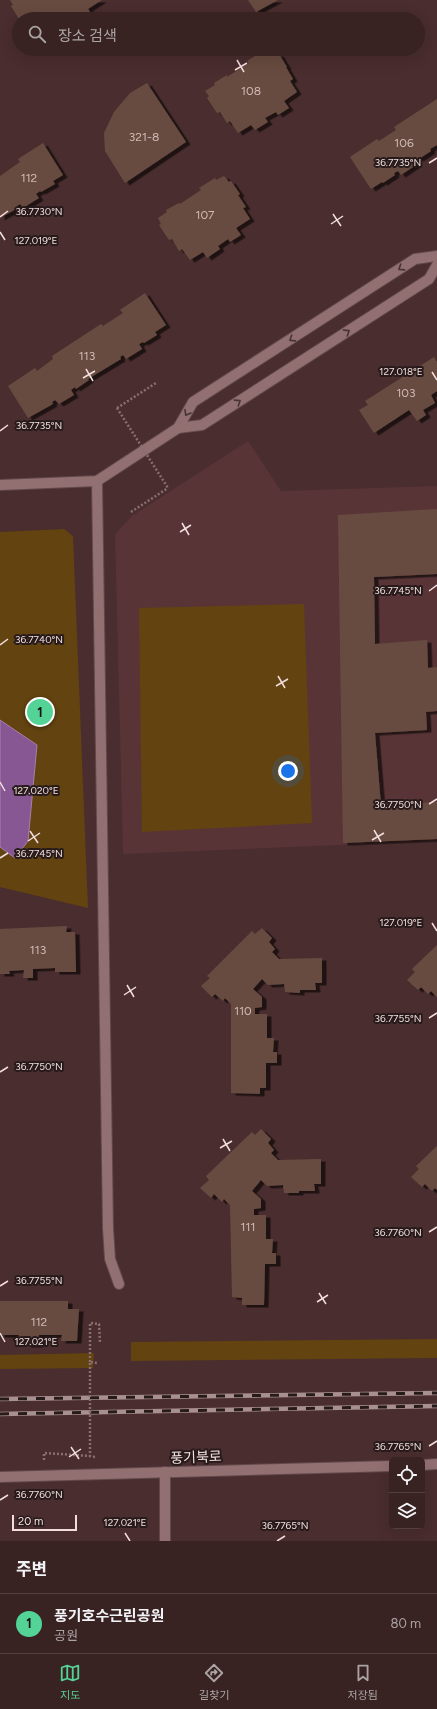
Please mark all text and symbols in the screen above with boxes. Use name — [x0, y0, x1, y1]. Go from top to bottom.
search box — [12, 12, 425, 56]
icon: search — [26, 23, 48, 45]
text: 장소 검색 — [58, 27, 117, 45]
house number: 108 — [241, 84, 261, 98]
house number: 321-8 — [129, 130, 159, 144]
house number: 106 — [394, 136, 414, 150]
text: 36.7735°N — [375, 156, 421, 169]
house number: 112 — [21, 171, 37, 185]
text: 36.7730°N — [15, 205, 63, 218]
house number: 107 — [195, 208, 215, 222]
text: 127.019°E — [15, 234, 58, 247]
one-way arrow — [398, 264, 405, 271]
one-way arrow — [343, 330, 350, 337]
one-way arrow — [289, 334, 296, 341]
house number: 113 — [79, 349, 95, 363]
text: 127.018°E — [379, 365, 423, 378]
house number: 103 — [396, 386, 416, 400]
one-way arrow — [234, 399, 241, 407]
one-way arrow — [184, 409, 191, 416]
text: 36.7735°N — [16, 419, 62, 432]
text: 36.7745°N — [374, 584, 422, 597]
text: 36.7740°N — [15, 633, 63, 646]
pin: 1 — [27, 697, 53, 727]
your location — [278, 761, 298, 781]
text: 127.020°E — [13, 784, 59, 797]
text: 36.7750°N — [374, 798, 422, 811]
text: 36.7745°N — [15, 847, 63, 860]
text: 127.019°E — [380, 916, 423, 929]
house number: 113 — [30, 943, 46, 957]
house number: 110 — [234, 1004, 252, 1018]
text: 36.7755°N — [375, 1012, 421, 1025]
text: 36.7750°N — [15, 1060, 63, 1073]
house number: 111 — [241, 1220, 255, 1234]
text: 36.7760°N — [374, 1226, 422, 1239]
text: 36.7755°N — [16, 1274, 62, 1287]
house number: 112 — [31, 1315, 47, 1329]
text: 127.021°E — [15, 1335, 58, 1348]
text: 36.7765°N — [375, 1440, 421, 1453]
street label: 풍기북로 — [170, 1448, 222, 1467]
map controls — [389, 1457, 425, 1529]
button: locate — [389, 1457, 425, 1493]
text: 36.7760°N — [15, 1488, 63, 1501]
button: layers — [389, 1493, 425, 1529]
scale bar — [12, 1513, 77, 1532]
text: 20 m — [18, 1515, 43, 1528]
text: 127.021°E — [104, 1516, 147, 1529]
text: 36.7765°N — [262, 1519, 308, 1532]
text: 주변 — [16, 1559, 47, 1579]
text: 풍기호수근린공원 — [54, 1607, 164, 1625]
text: 1 — [26, 1616, 32, 1631]
text: 80 m — [390, 1616, 421, 1631]
text: 공원 — [54, 1628, 78, 1643]
tab: 지도 — [59, 1662, 81, 1702]
tab: 길찾기 — [199, 1662, 229, 1702]
tab: 저장됨 — [348, 1662, 378, 1702]

